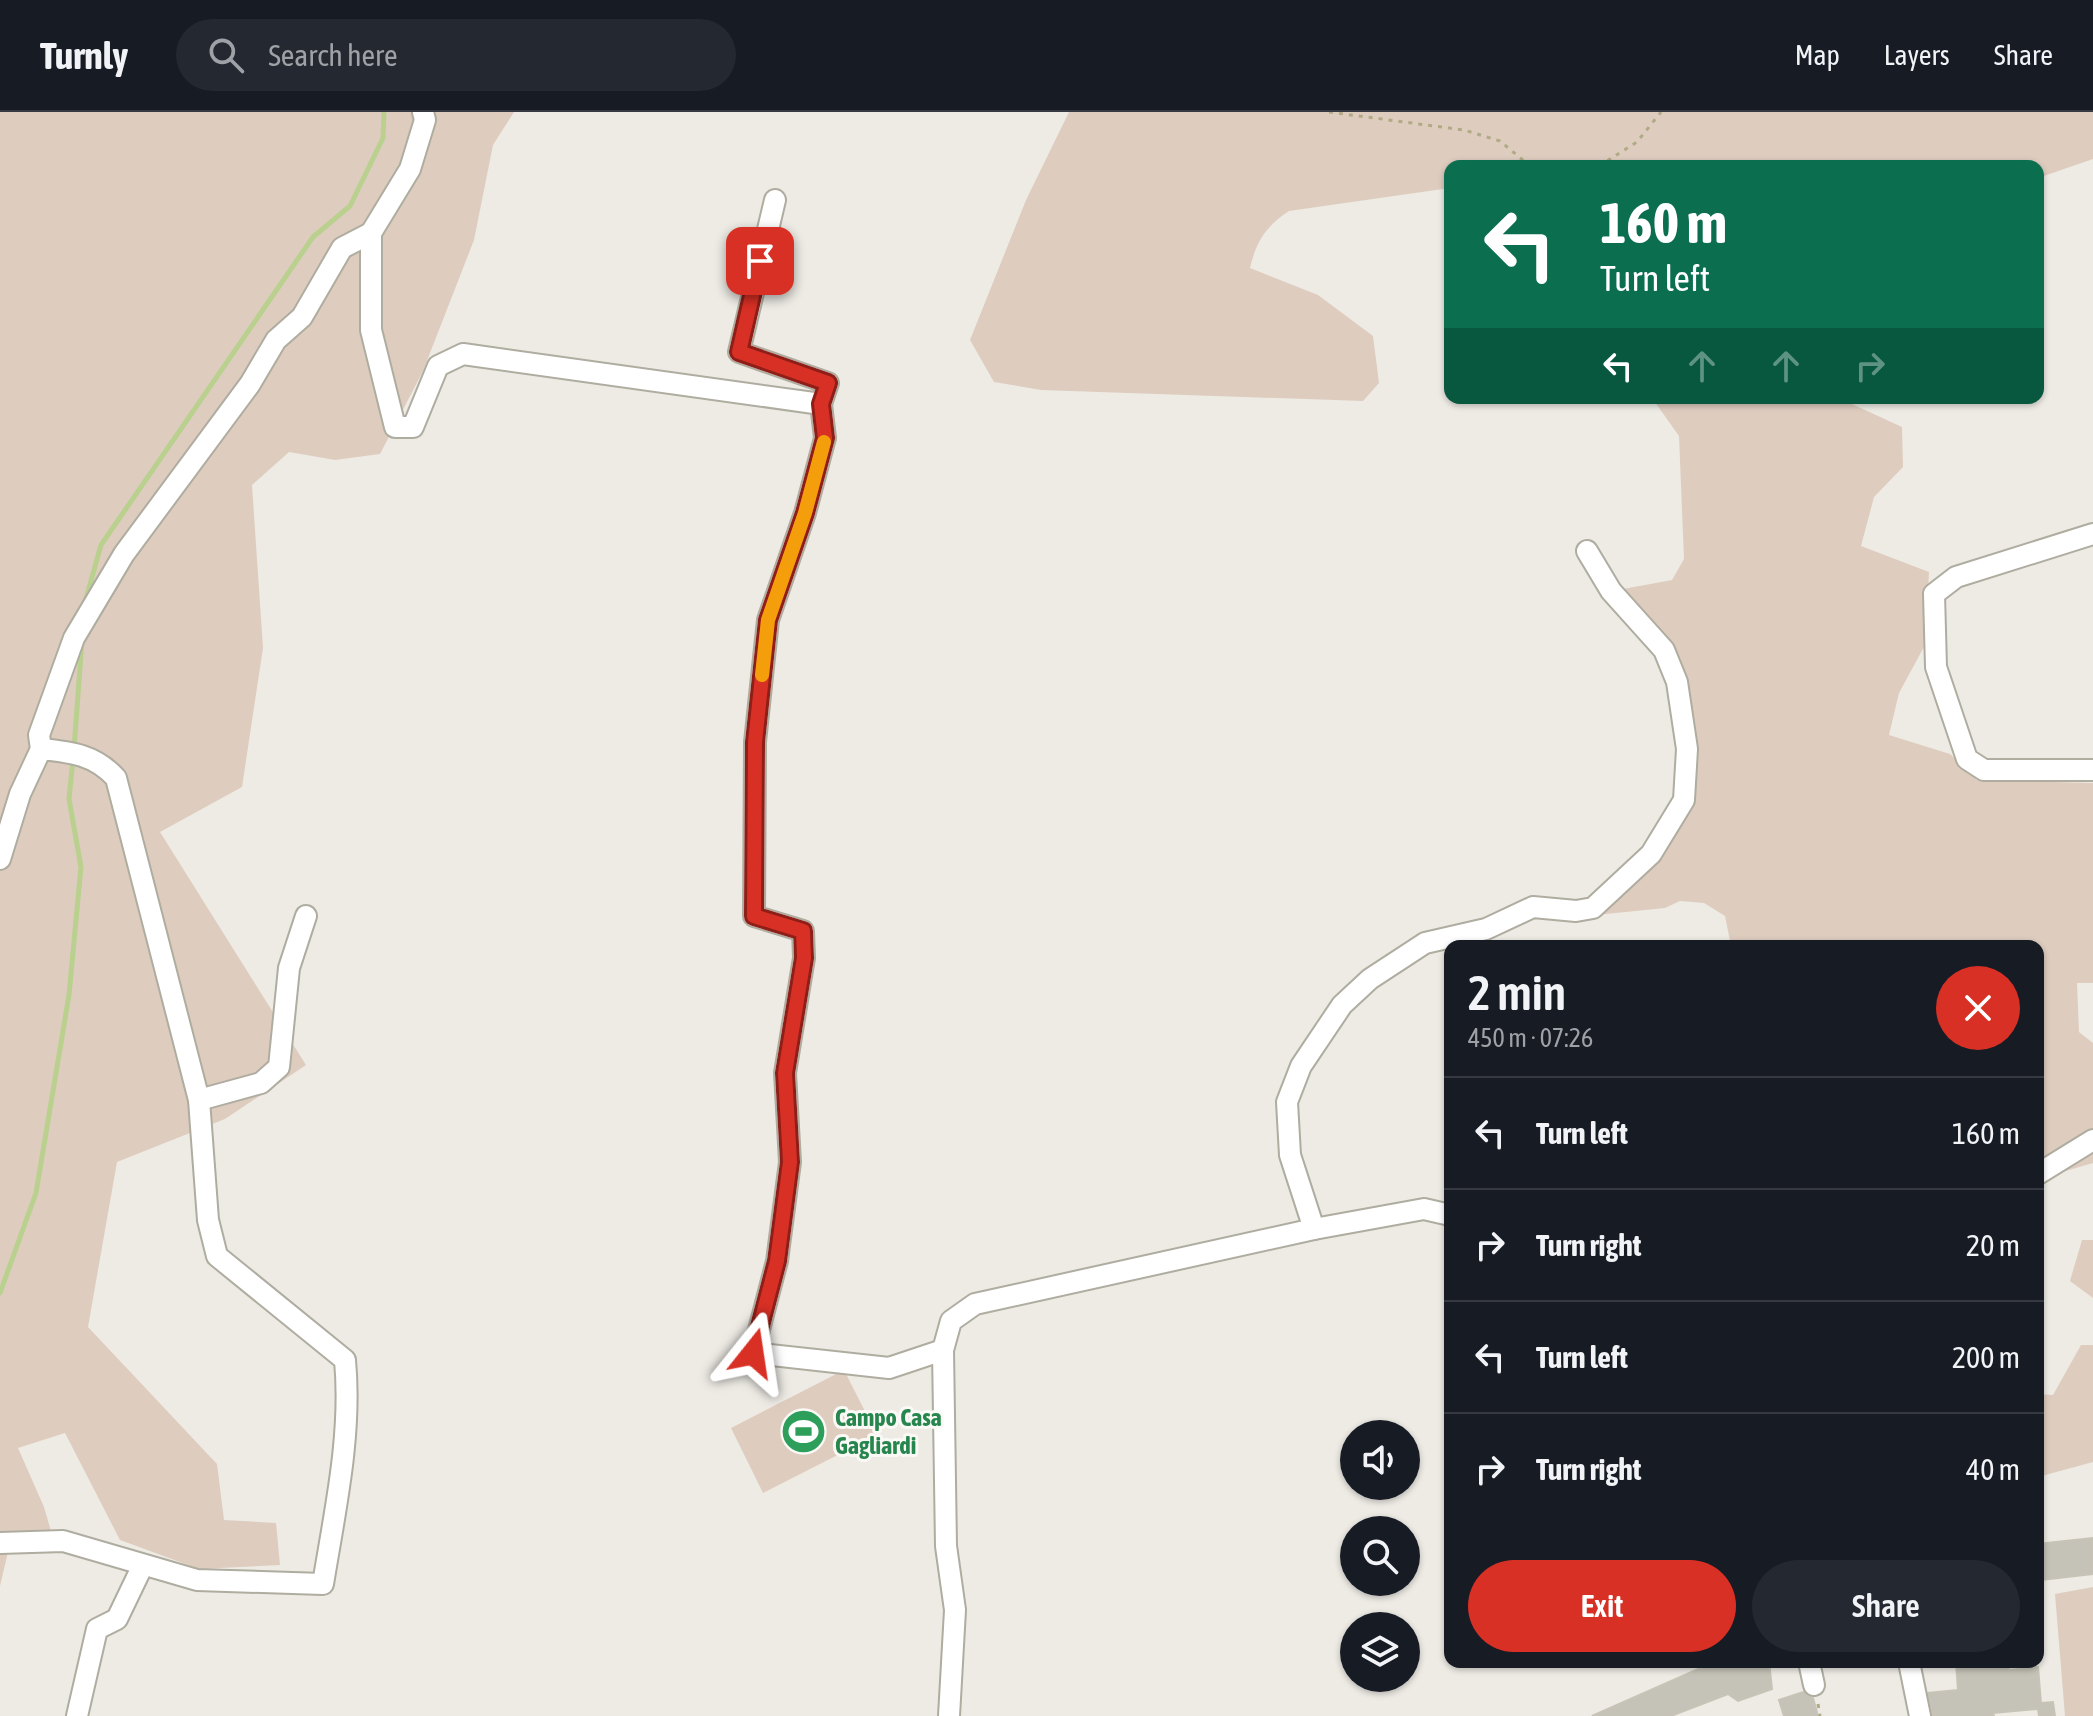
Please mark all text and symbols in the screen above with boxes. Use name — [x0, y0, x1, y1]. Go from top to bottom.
search box — [176, 19, 736, 91]
icon: search — [204, 33, 248, 77]
text: Turnly — [40, 34, 128, 77]
text: Search here — [268, 38, 398, 72]
text: Map — [1795, 39, 1840, 71]
text: Layers — [1884, 39, 1950, 71]
text: Share — [1994, 39, 2053, 71]
text: 160 m — [1600, 191, 1727, 255]
icon: left — [1468, 192, 1572, 296]
pin — [726, 227, 794, 295]
icon: arrive — [738, 239, 782, 283]
text: Turn left — [1600, 257, 1710, 299]
icon: left — [1596, 344, 1640, 388]
icon: ahead — [1680, 344, 1724, 388]
icon: ahead — [1764, 344, 1808, 388]
icon: right — [1848, 344, 1892, 388]
text: 2 min — [1468, 965, 1566, 1020]
button: close — [1936, 966, 2020, 1050]
text: 450 m · 07:26 — [1468, 1023, 1593, 1053]
icon: left — [1468, 1111, 1512, 1155]
text: Turn left — [1536, 1116, 1628, 1150]
text: 160 m — [1952, 1116, 2020, 1150]
icon: right — [1468, 1223, 1512, 1267]
text: Turn right — [1536, 1228, 1642, 1262]
text: 20 m — [1966, 1228, 2020, 1262]
position arrow — [711, 1311, 795, 1395]
icon: left — [1468, 1335, 1512, 1379]
text: Turn left — [1536, 1340, 1628, 1374]
text: 200 m — [1952, 1340, 2020, 1374]
place label: Campo Casa Gagliardi — [835, 1404, 942, 1459]
sports icon: Campo Casa Gagliardi — [780, 1408, 828, 1456]
map controls — [1340, 1420, 1420, 1692]
button: sound — [1340, 1420, 1420, 1500]
icon: right — [1468, 1447, 1512, 1491]
text: Turn right — [1536, 1452, 1642, 1486]
text: 40 m — [1966, 1452, 2020, 1486]
button: search — [1340, 1516, 1420, 1596]
button: Exit — [1468, 1560, 1736, 1652]
button: Share — [1752, 1560, 2020, 1652]
button: layers — [1340, 1612, 1420, 1692]

